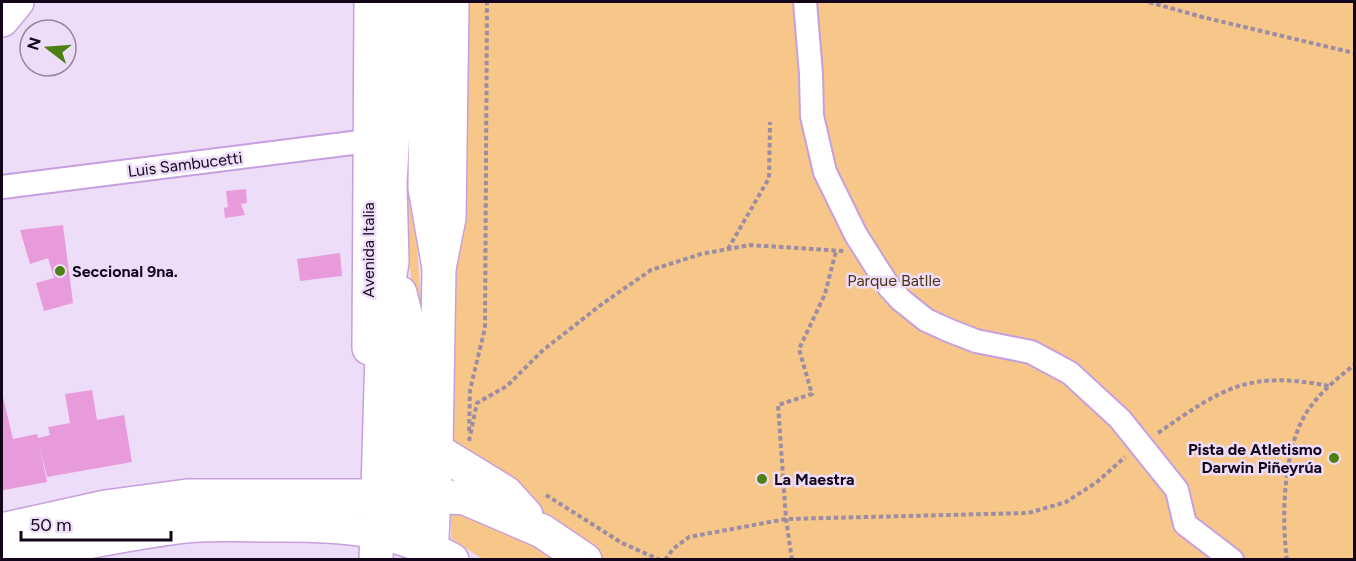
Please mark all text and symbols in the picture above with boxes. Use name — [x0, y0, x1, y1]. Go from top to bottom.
north arrow — [18, 18, 78, 78]
text: N — [23, 35, 45, 52]
street label: Luis Sambucetti — [127, 148, 244, 181]
street label: Avenida Italia — [359, 202, 378, 298]
place label: Seccional 9na. — [72, 262, 178, 281]
marker: Seccional 9na. — [53, 264, 67, 278]
park label: Parque Batlle — [847, 271, 941, 290]
place label: Pista de Atletismo Darwin Piñeyrúa — [1188, 440, 1322, 477]
marker: Pista de Atletismo Darwin Piñeyrúa — [1327, 451, 1341, 465]
place label: La Maestra — [774, 470, 855, 489]
marker: La Maestra — [755, 472, 769, 486]
scale bar — [21, 504, 171, 542]
text: 50 m — [30, 514, 72, 536]

